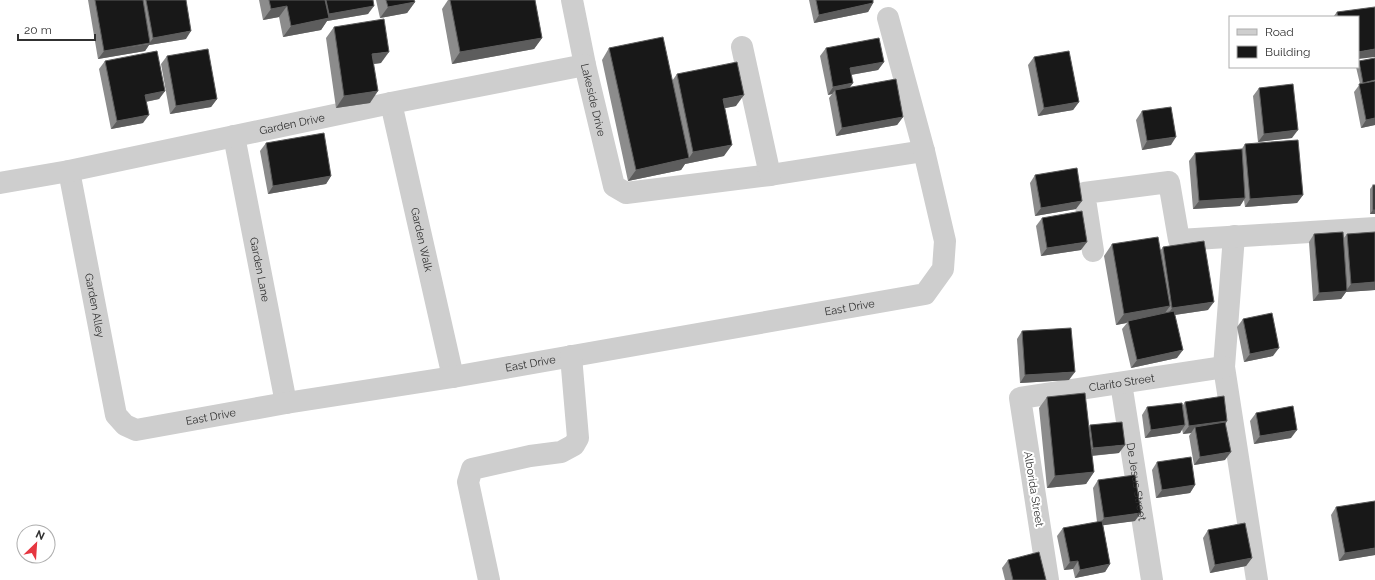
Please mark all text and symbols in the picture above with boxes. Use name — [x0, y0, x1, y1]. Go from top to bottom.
scale bar — [18, 16, 95, 42]
legend — [1229, 16, 1359, 68]
text: 20 m — [24, 23, 52, 37]
text: Road — [1265, 25, 1294, 39]
text: Building — [1265, 45, 1311, 59]
street label: Lakeside Drive — [578, 62, 608, 138]
street label: Garden Drive — [258, 111, 327, 138]
street label: Garden Walk — [408, 206, 435, 273]
street label: Garden Lane — [247, 236, 272, 303]
street label: Garden Alley — [82, 272, 107, 339]
street label: East Drive — [823, 297, 876, 319]
street label: East Drive — [504, 353, 557, 375]
street label: Clarito Street — [1088, 372, 1156, 394]
street label: East Drive — [185, 406, 238, 428]
street label: De Jesus Street — [1123, 442, 1149, 522]
street label: Alborida Street — [1021, 450, 1046, 528]
north arrow — [16, 524, 56, 564]
text: N — [33, 528, 47, 543]

